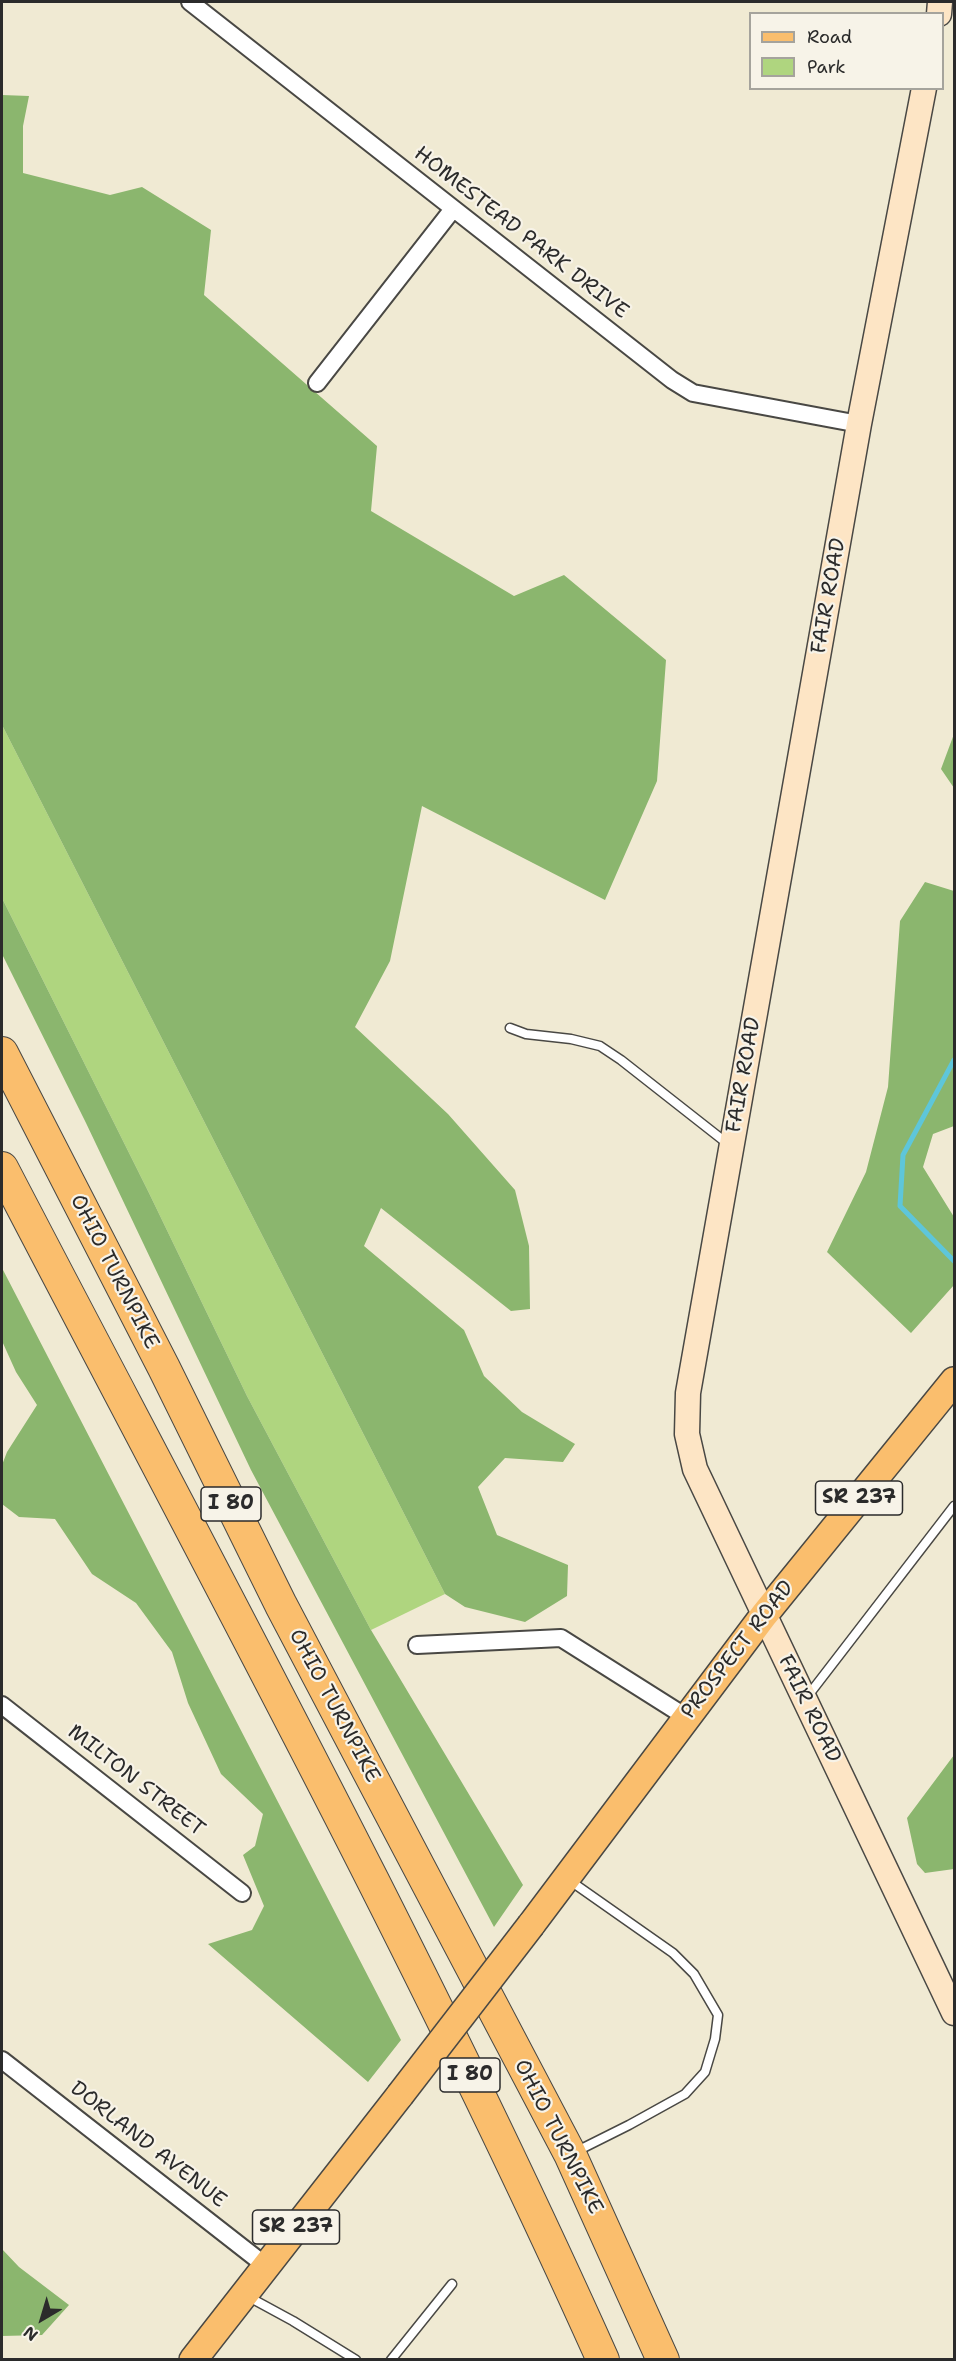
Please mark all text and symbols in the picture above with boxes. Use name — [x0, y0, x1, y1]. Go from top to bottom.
legend — [749, 12, 944, 90]
text: Road — [807, 25, 852, 49]
text: Park — [807, 55, 846, 79]
street label: HOMESTEAD PARK DRIVE — [409, 141, 633, 325]
street label: FAIR ROAD — [806, 536, 852, 656]
street label: FAIR ROAD — [721, 1015, 767, 1135]
street label: OHIO TURNPIKE — [64, 1191, 164, 1353]
road number: SR 237 — [816, 1481, 902, 1515]
road number: I 80 — [201, 1487, 261, 1521]
street label: PROSPECT ROAD — [676, 1576, 800, 1724]
street label: OHIO TURNPIKE — [283, 1625, 385, 1787]
street label: FAIR ROAD — [772, 1651, 846, 1767]
street label: MILTON STREET — [62, 1720, 210, 1842]
street label: OHIO TURNPIKE — [508, 2056, 608, 2218]
road number: I 80 — [440, 2058, 500, 2092]
street label: DORLAND AVENUE — [65, 2076, 231, 2214]
road number: SR 237 — [252, 2210, 340, 2244]
north arrow — [12, 2289, 72, 2349]
text: N — [19, 2321, 42, 2346]

